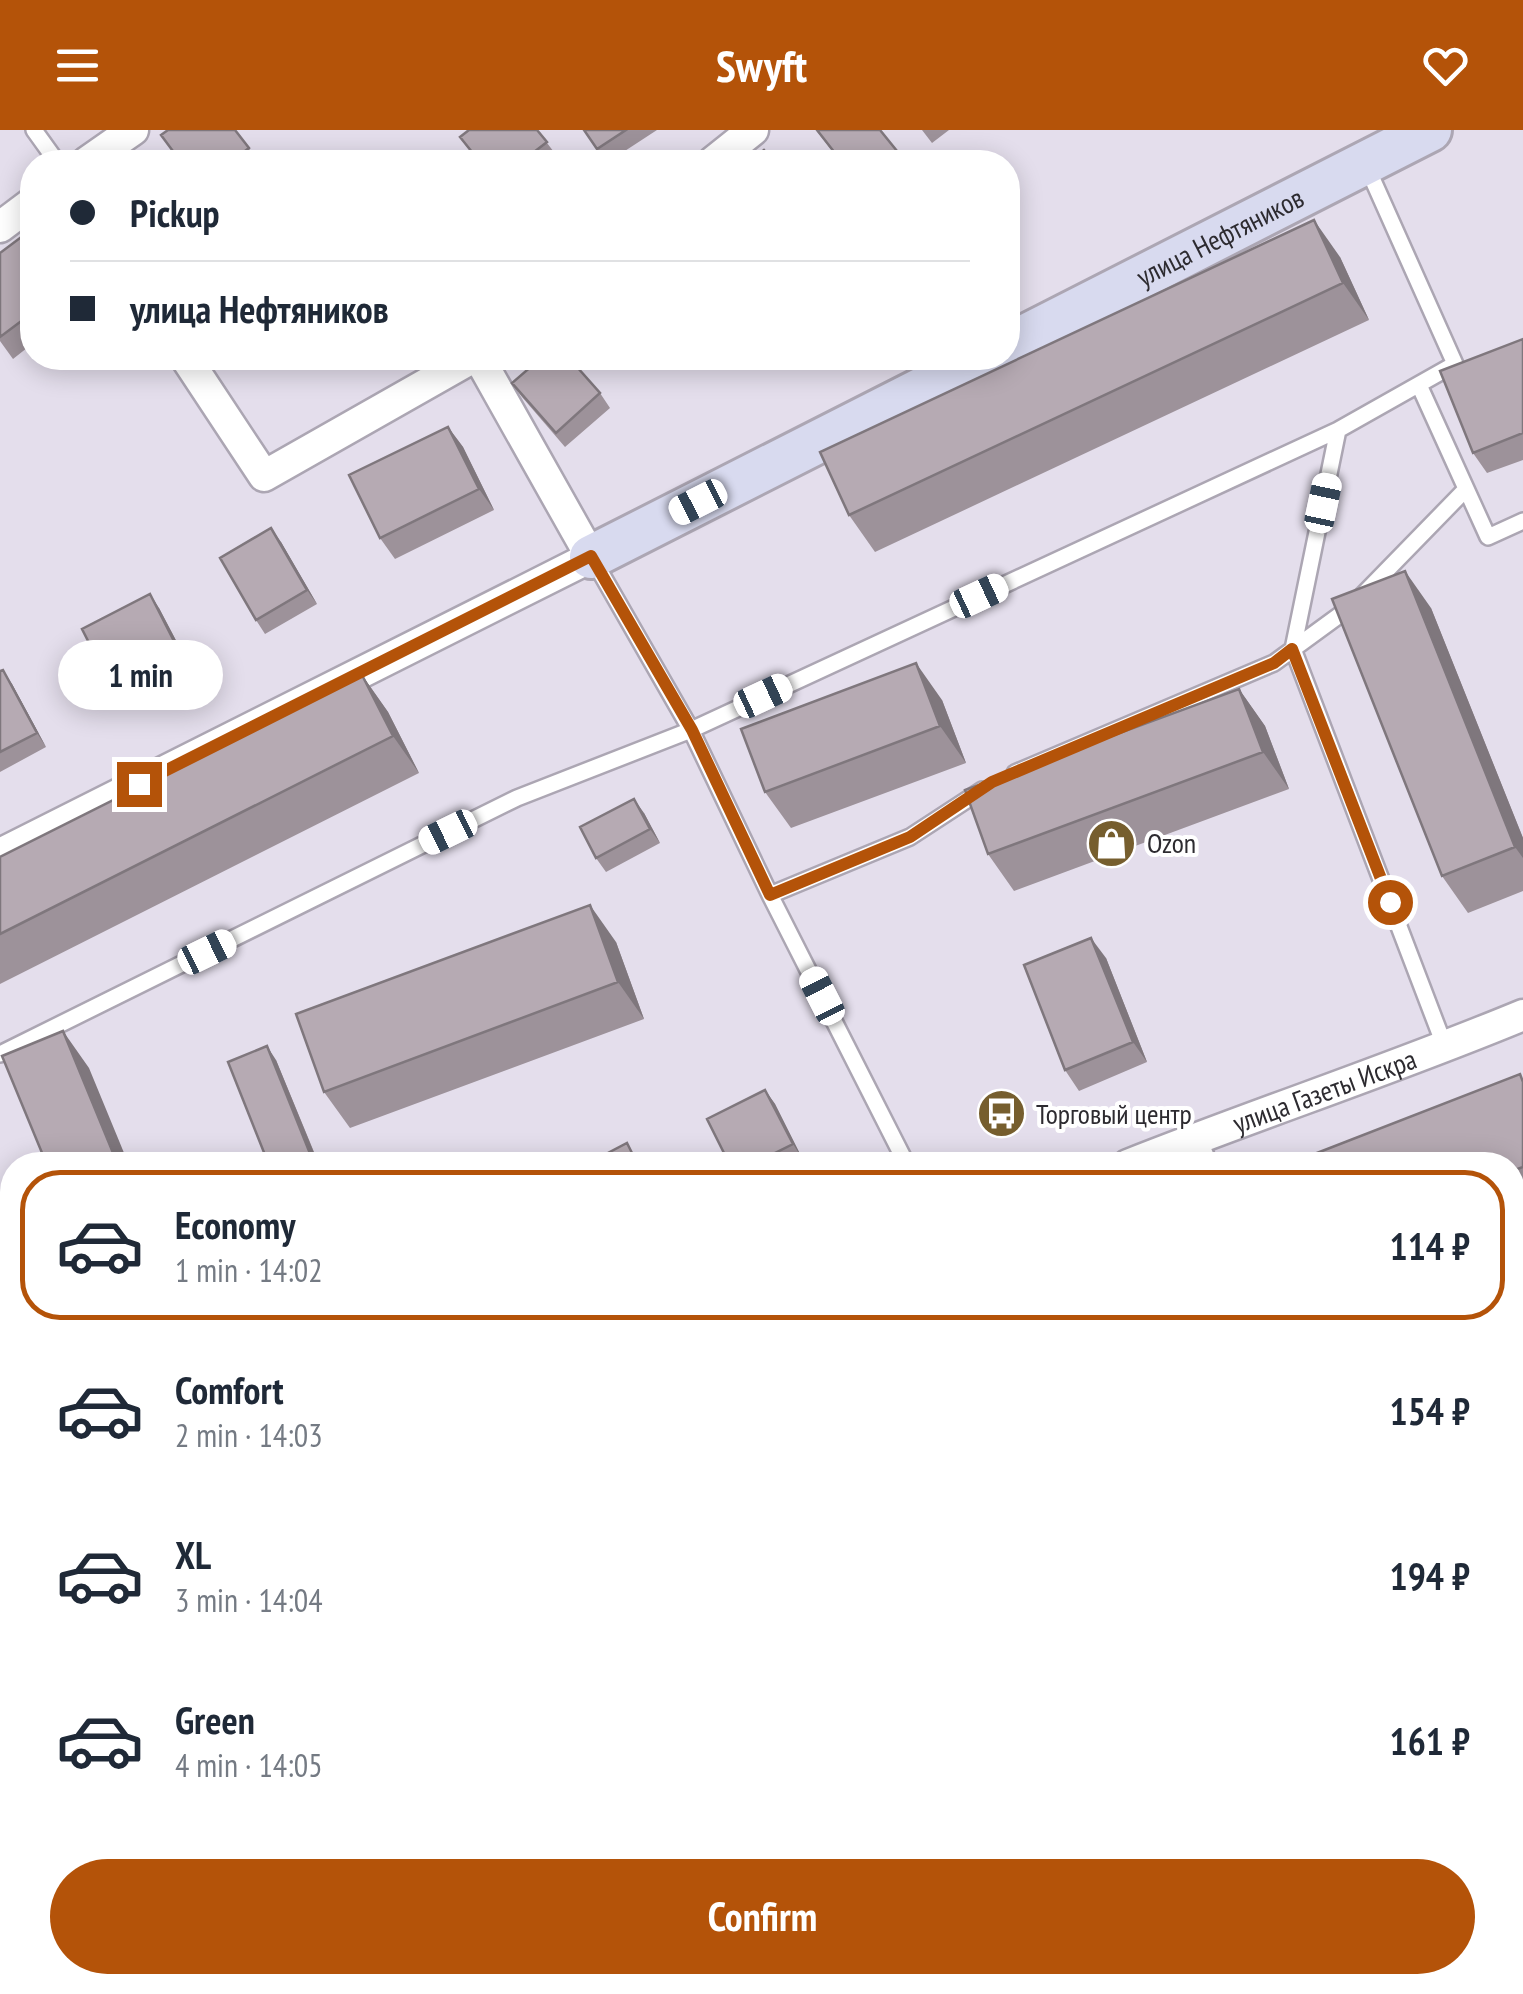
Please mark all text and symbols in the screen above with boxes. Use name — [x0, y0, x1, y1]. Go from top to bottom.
text: Swyft — [716, 36, 807, 94]
icon: menu — [50, 38, 105, 93]
icon: heart — [1418, 38, 1473, 93]
street label: улица Нефтяников — [1130, 178, 1310, 295]
text: Pickup — [130, 188, 220, 237]
text: улица Нефтяников — [130, 284, 389, 333]
car — [1302, 471, 1344, 535]
car — [664, 475, 732, 529]
car — [945, 570, 1013, 622]
callout: 1 min — [56, 639, 222, 709]
text: 1 min — [108, 654, 173, 696]
car — [729, 670, 797, 722]
route end — [117, 762, 162, 807]
car — [414, 805, 482, 859]
shop icon: Ozon — [1086, 817, 1138, 869]
place label: Ozon — [1147, 824, 1196, 861]
route start — [1368, 880, 1413, 925]
car — [173, 925, 241, 979]
car — [795, 962, 849, 1030]
street label: улица Газеты Искра — [1227, 1040, 1421, 1141]
bus stop icon: Торговый центр — [975, 1088, 1027, 1140]
place label: Торговый центр — [1036, 1095, 1192, 1132]
icon: car — [55, 1200, 145, 1290]
text: Economy — [175, 1200, 295, 1249]
text: 114 ₽ — [1390, 1221, 1470, 1270]
text: 1 min · 14:02 — [175, 1249, 323, 1291]
icon: car — [55, 1365, 145, 1455]
text: Comfort — [175, 1365, 284, 1414]
text: 154 ₽ — [1390, 1386, 1470, 1435]
text: 2 min · 14:03 — [175, 1414, 323, 1456]
icon: car — [55, 1530, 145, 1620]
text: XL — [175, 1530, 211, 1579]
text: 194 ₽ — [1390, 1551, 1470, 1600]
text: 3 min · 14:04 — [175, 1579, 323, 1621]
icon: car — [55, 1695, 145, 1785]
text: Green — [175, 1695, 255, 1744]
text: 161 ₽ — [1390, 1716, 1470, 1765]
text: 4 min · 14:05 — [175, 1744, 323, 1786]
button: Confirm — [50, 1859, 1475, 1974]

